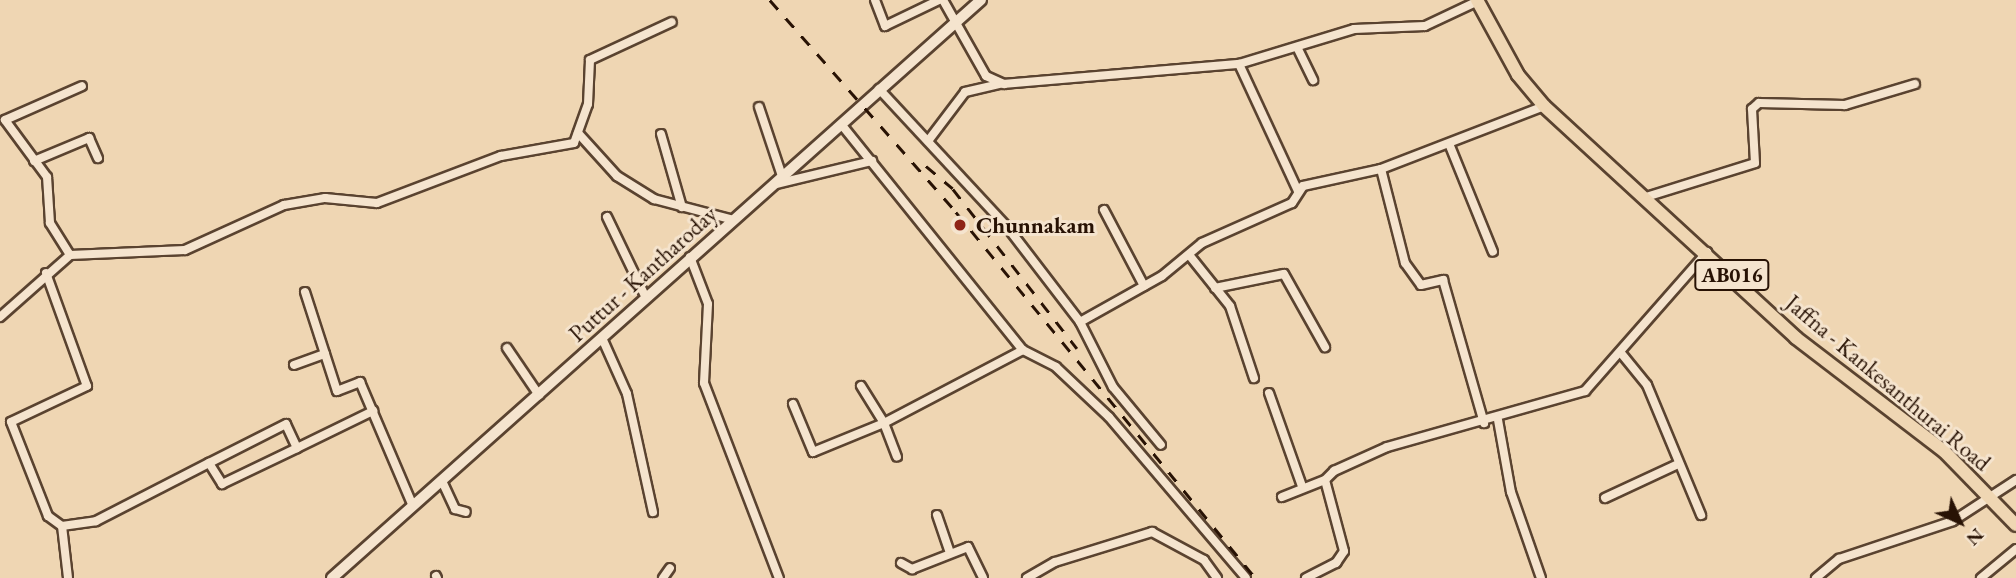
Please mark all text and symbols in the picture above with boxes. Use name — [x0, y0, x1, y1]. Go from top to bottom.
street label: Puttur - Kantharoday — [563, 200, 723, 348]
place label: Chunnakam — [976, 211, 1095, 239]
marker: Chunnakam — [950, 215, 970, 235]
road number: AB016 — [1694, 258, 1770, 292]
street label: Jaffna - Kankesanthurai Road — [1780, 289, 1996, 477]
north arrow — [1925, 487, 1995, 557]
text: N — [1961, 523, 1989, 551]

